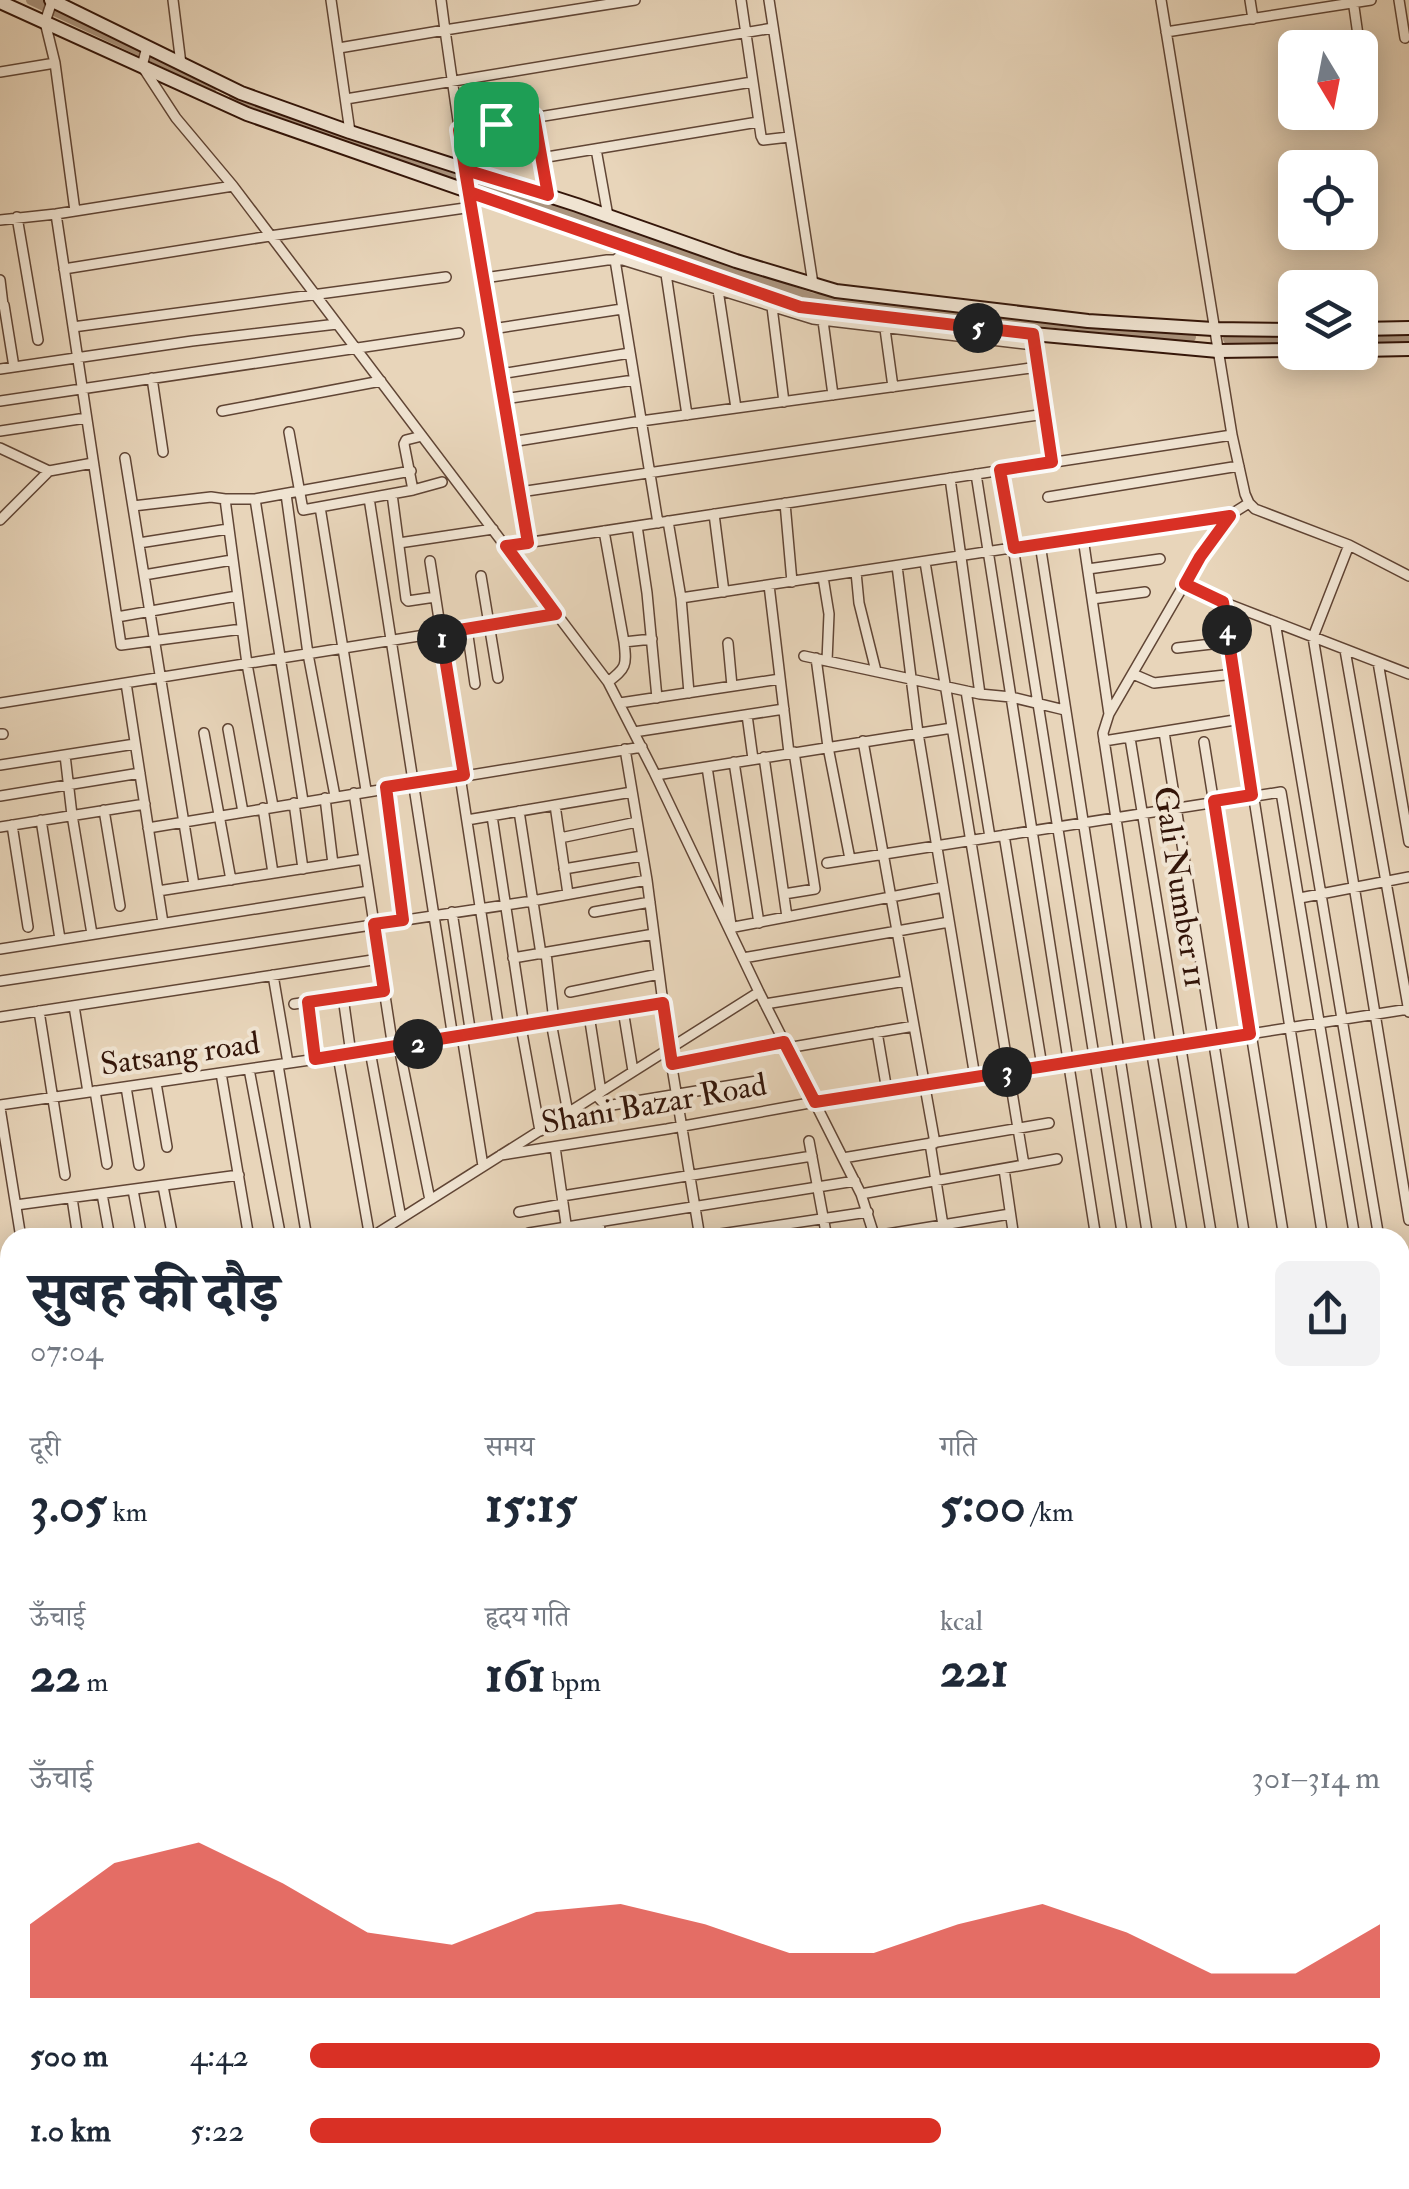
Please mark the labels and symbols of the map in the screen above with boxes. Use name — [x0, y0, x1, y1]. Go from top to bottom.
north arrow — [1278, 30, 1378, 130]
pin — [454, 82, 539, 167]
pin: 5 — [953, 303, 1003, 353]
pin: 4 — [1202, 605, 1252, 655]
pin: 1 — [417, 614, 467, 664]
street label: Gali Number 11 — [1144, 784, 1216, 990]
pin: 2 — [393, 1019, 443, 1069]
street label: Satsang road — [98, 1023, 263, 1085]
pin: 3 — [982, 1047, 1032, 1097]
street label: Shani Bazar Road — [538, 1064, 770, 1143]

